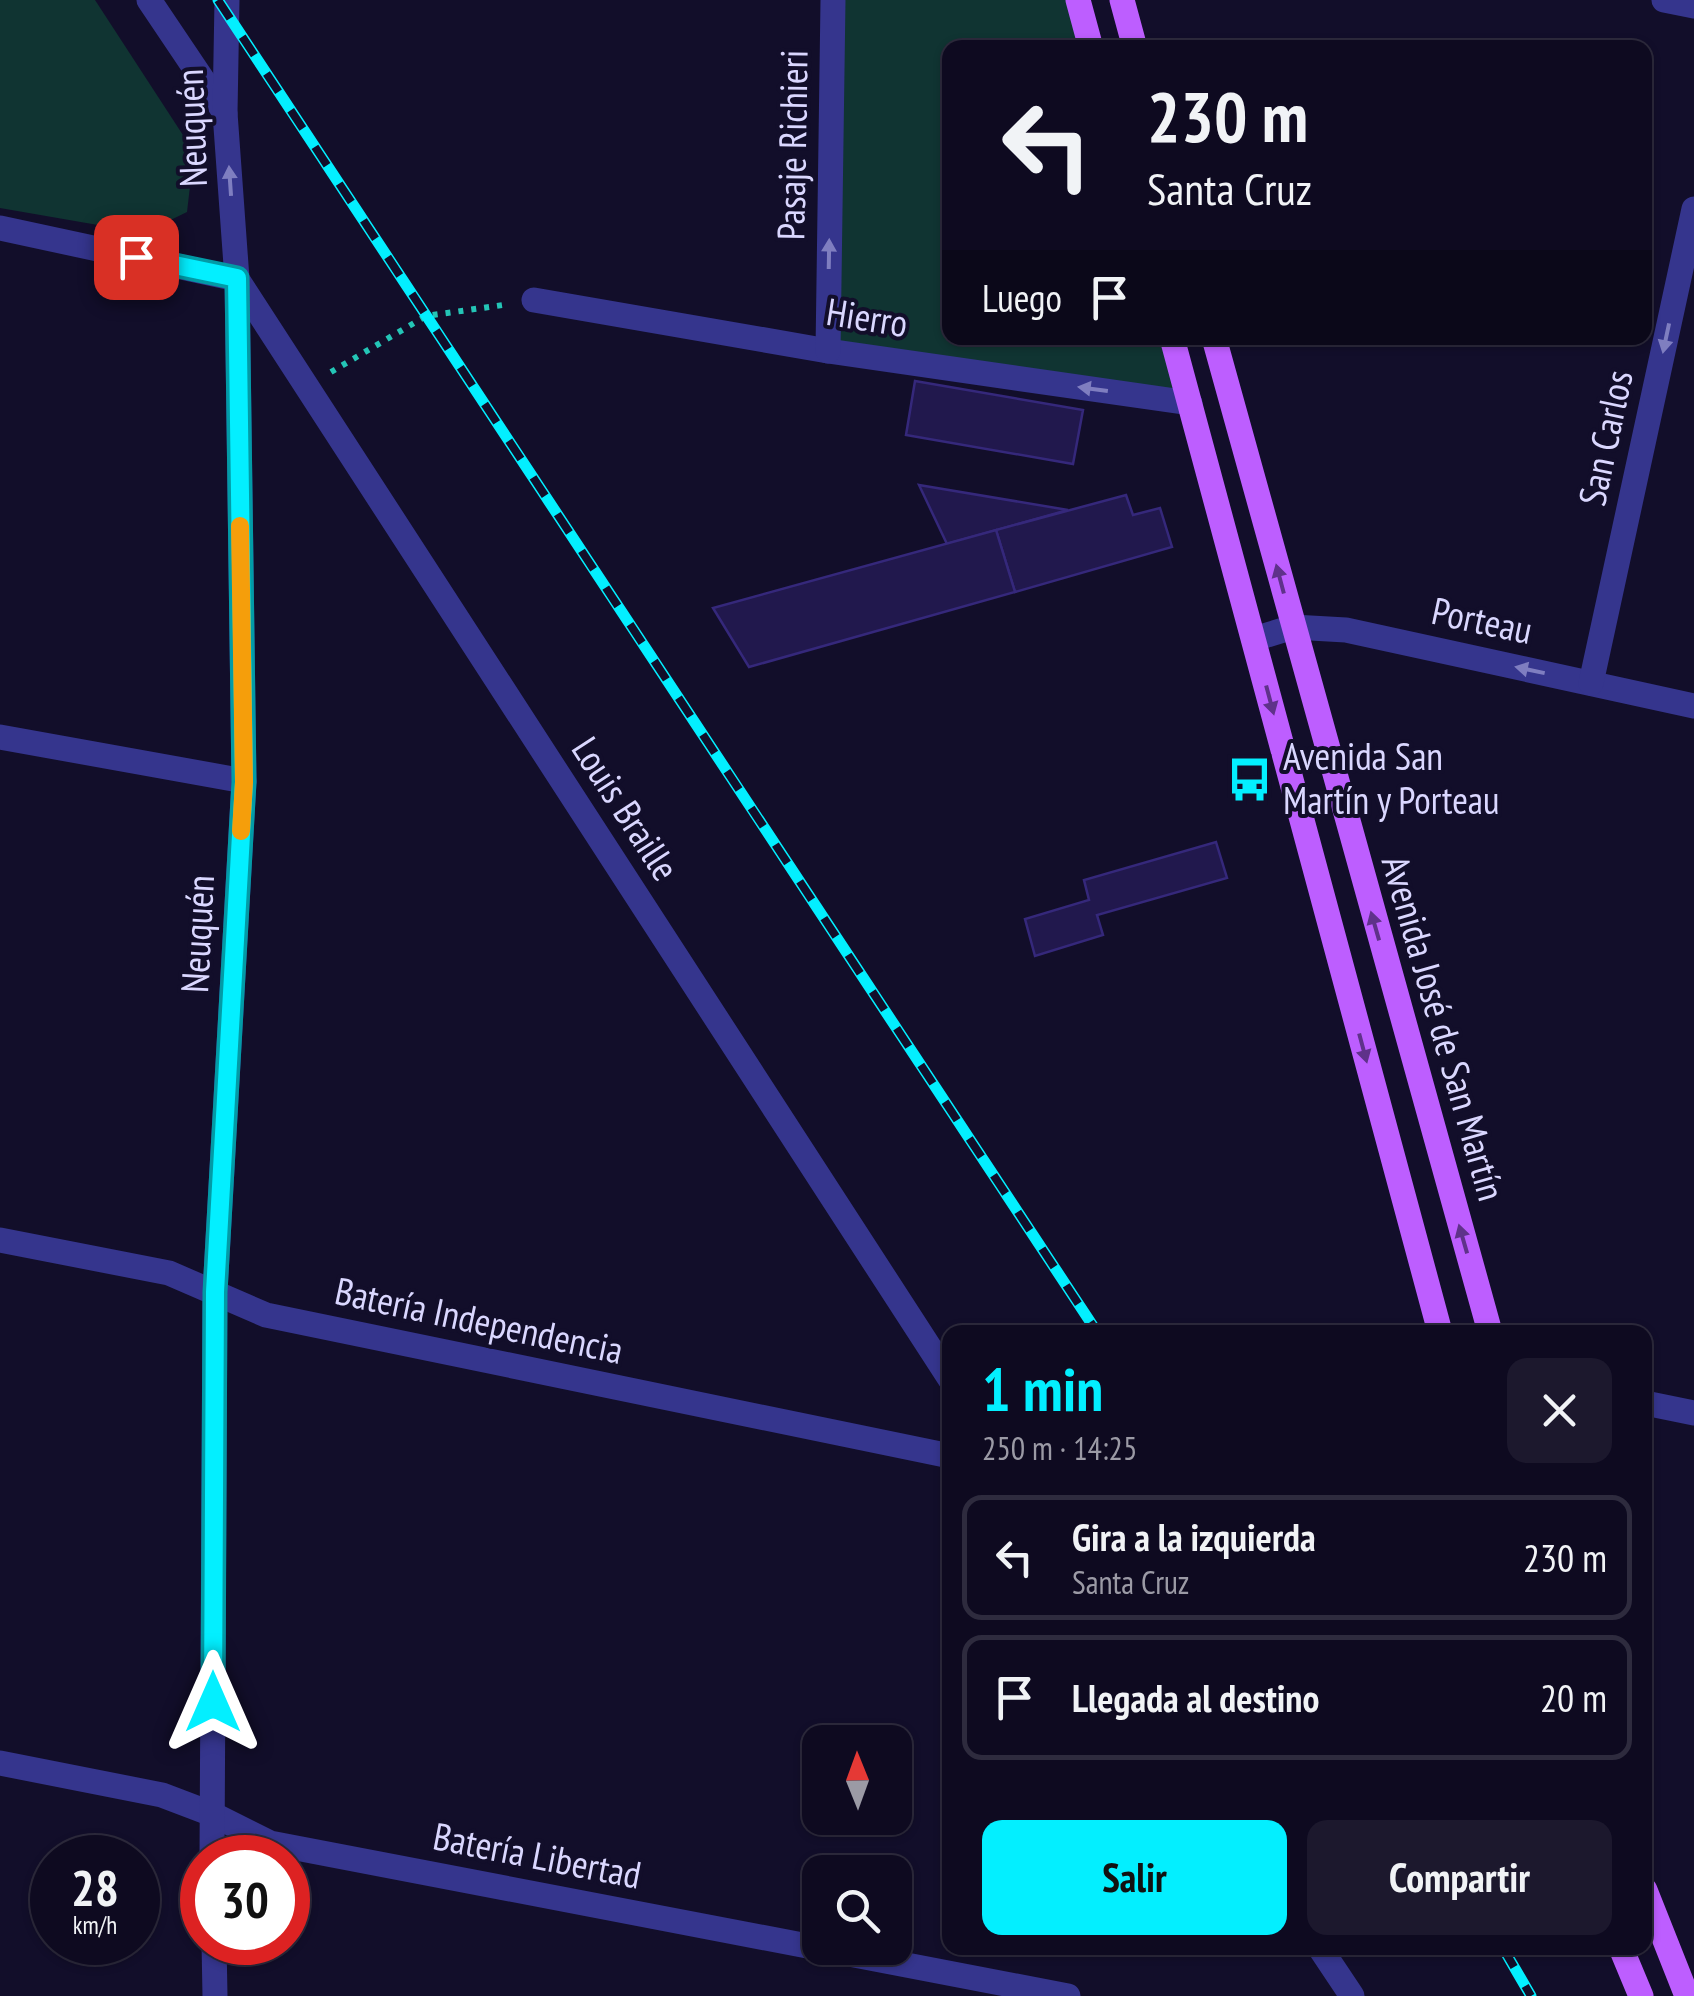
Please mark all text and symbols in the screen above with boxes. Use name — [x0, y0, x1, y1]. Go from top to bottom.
street label: Pasaje Richieri — [765, 49, 818, 241]
street label: Neuquén — [164, 68, 217, 188]
text: 230 m — [1147, 71, 1308, 161]
icon: left — [982, 80, 1112, 210]
text: Santa Cruz — [1147, 159, 1312, 217]
one-way arrow — [222, 165, 238, 197]
pin — [94, 215, 179, 300]
icon: arrive — [109, 230, 164, 285]
one-way arrow — [821, 237, 837, 269]
icon: arrive — [1082, 270, 1137, 325]
text: Luego — [982, 273, 1062, 322]
street label: Hierro — [823, 286, 911, 347]
one-way arrow — [1658, 323, 1673, 354]
street label: San Carlos — [1566, 366, 1643, 510]
one-way arrow — [1077, 381, 1109, 397]
one-way arrow — [1271, 563, 1287, 594]
street label: Porteau — [1428, 585, 1537, 654]
one-way arrow — [1514, 662, 1545, 677]
one-way arrow — [1263, 685, 1279, 716]
street label: Louis Braille — [562, 727, 691, 889]
place label: Avenida San Martín y Porteau — [1283, 731, 1500, 824]
bus stop icon: Avenida San Martín y Porteau — [1226, 755, 1274, 803]
street label: Avenida José de San Martín — [1372, 849, 1517, 1206]
street label: Neuquén — [169, 874, 224, 994]
one-way arrow — [1367, 910, 1383, 941]
one-way arrow — [1356, 1033, 1372, 1064]
one-way arrow — [1455, 1223, 1471, 1254]
street label: Batería Independencia — [331, 1265, 628, 1374]
text: 1 min — [982, 1350, 1103, 1428]
button: close — [1507, 1358, 1612, 1463]
text: 250 m · 14:25 — [982, 1427, 1137, 1469]
text: Gira a la izquierda — [1072, 1512, 1316, 1561]
icon: left — [987, 1530, 1042, 1585]
text: 230 m — [1523, 1533, 1607, 1582]
text: Santa Cruz — [1072, 1561, 1189, 1603]
position arrow — [161, 1650, 265, 1754]
icon: arrive — [987, 1670, 1042, 1725]
text: Llegada al destino — [1072, 1673, 1319, 1722]
text: 20 m — [1540, 1673, 1607, 1722]
north arrow — [802, 1725, 912, 1835]
map controls — [802, 1725, 912, 1965]
street label: Batería Libertad — [429, 1810, 645, 1899]
button: Salir — [982, 1820, 1287, 1935]
button: Compartir — [1307, 1820, 1612, 1935]
speed limit sign: 30 — [180, 1835, 310, 1965]
text: 28 — [71, 1855, 119, 1920]
button: search — [802, 1855, 912, 1965]
text: km/h — [73, 1909, 117, 1941]

